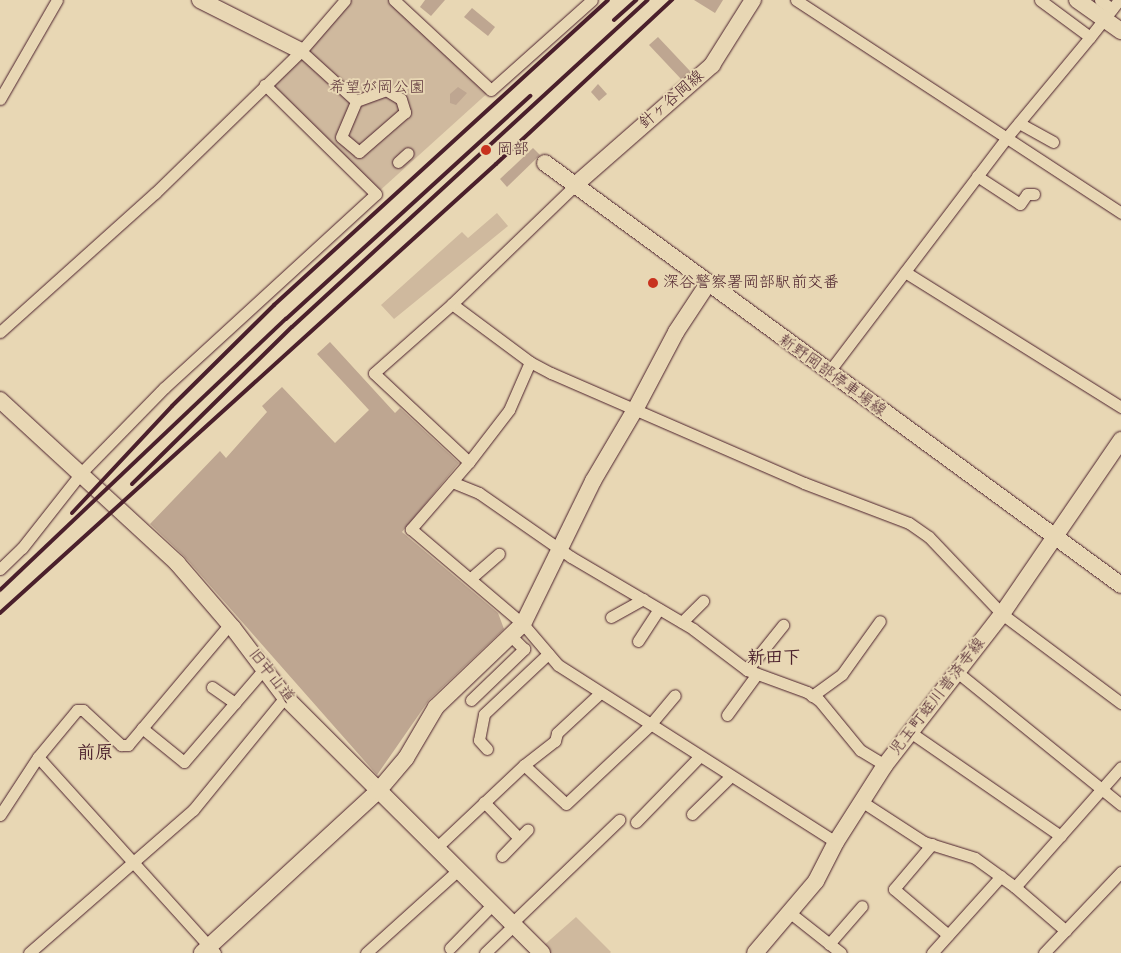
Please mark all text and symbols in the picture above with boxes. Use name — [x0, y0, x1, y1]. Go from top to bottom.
street label: 針ヶ谷岡線 — [636, 67, 708, 133]
park label: 希望が岡公園 — [329, 78, 425, 98]
place label: 岡部 — [497, 140, 529, 160]
marker: 岡部 — [479, 143, 493, 157]
place label: 深谷警察署岡部駅前交番 — [663, 273, 839, 293]
marker: 深谷警察署岡部駅前交番 — [647, 277, 659, 289]
street label: 新野岡部停車場線 — [775, 331, 889, 421]
street label: 児玉町蛭川普済寺線 — [886, 634, 990, 760]
street label: 旧中山道 — [244, 645, 298, 707]
district label: 新田下 — [747, 647, 801, 669]
district label: 前原 — [77, 742, 113, 764]

